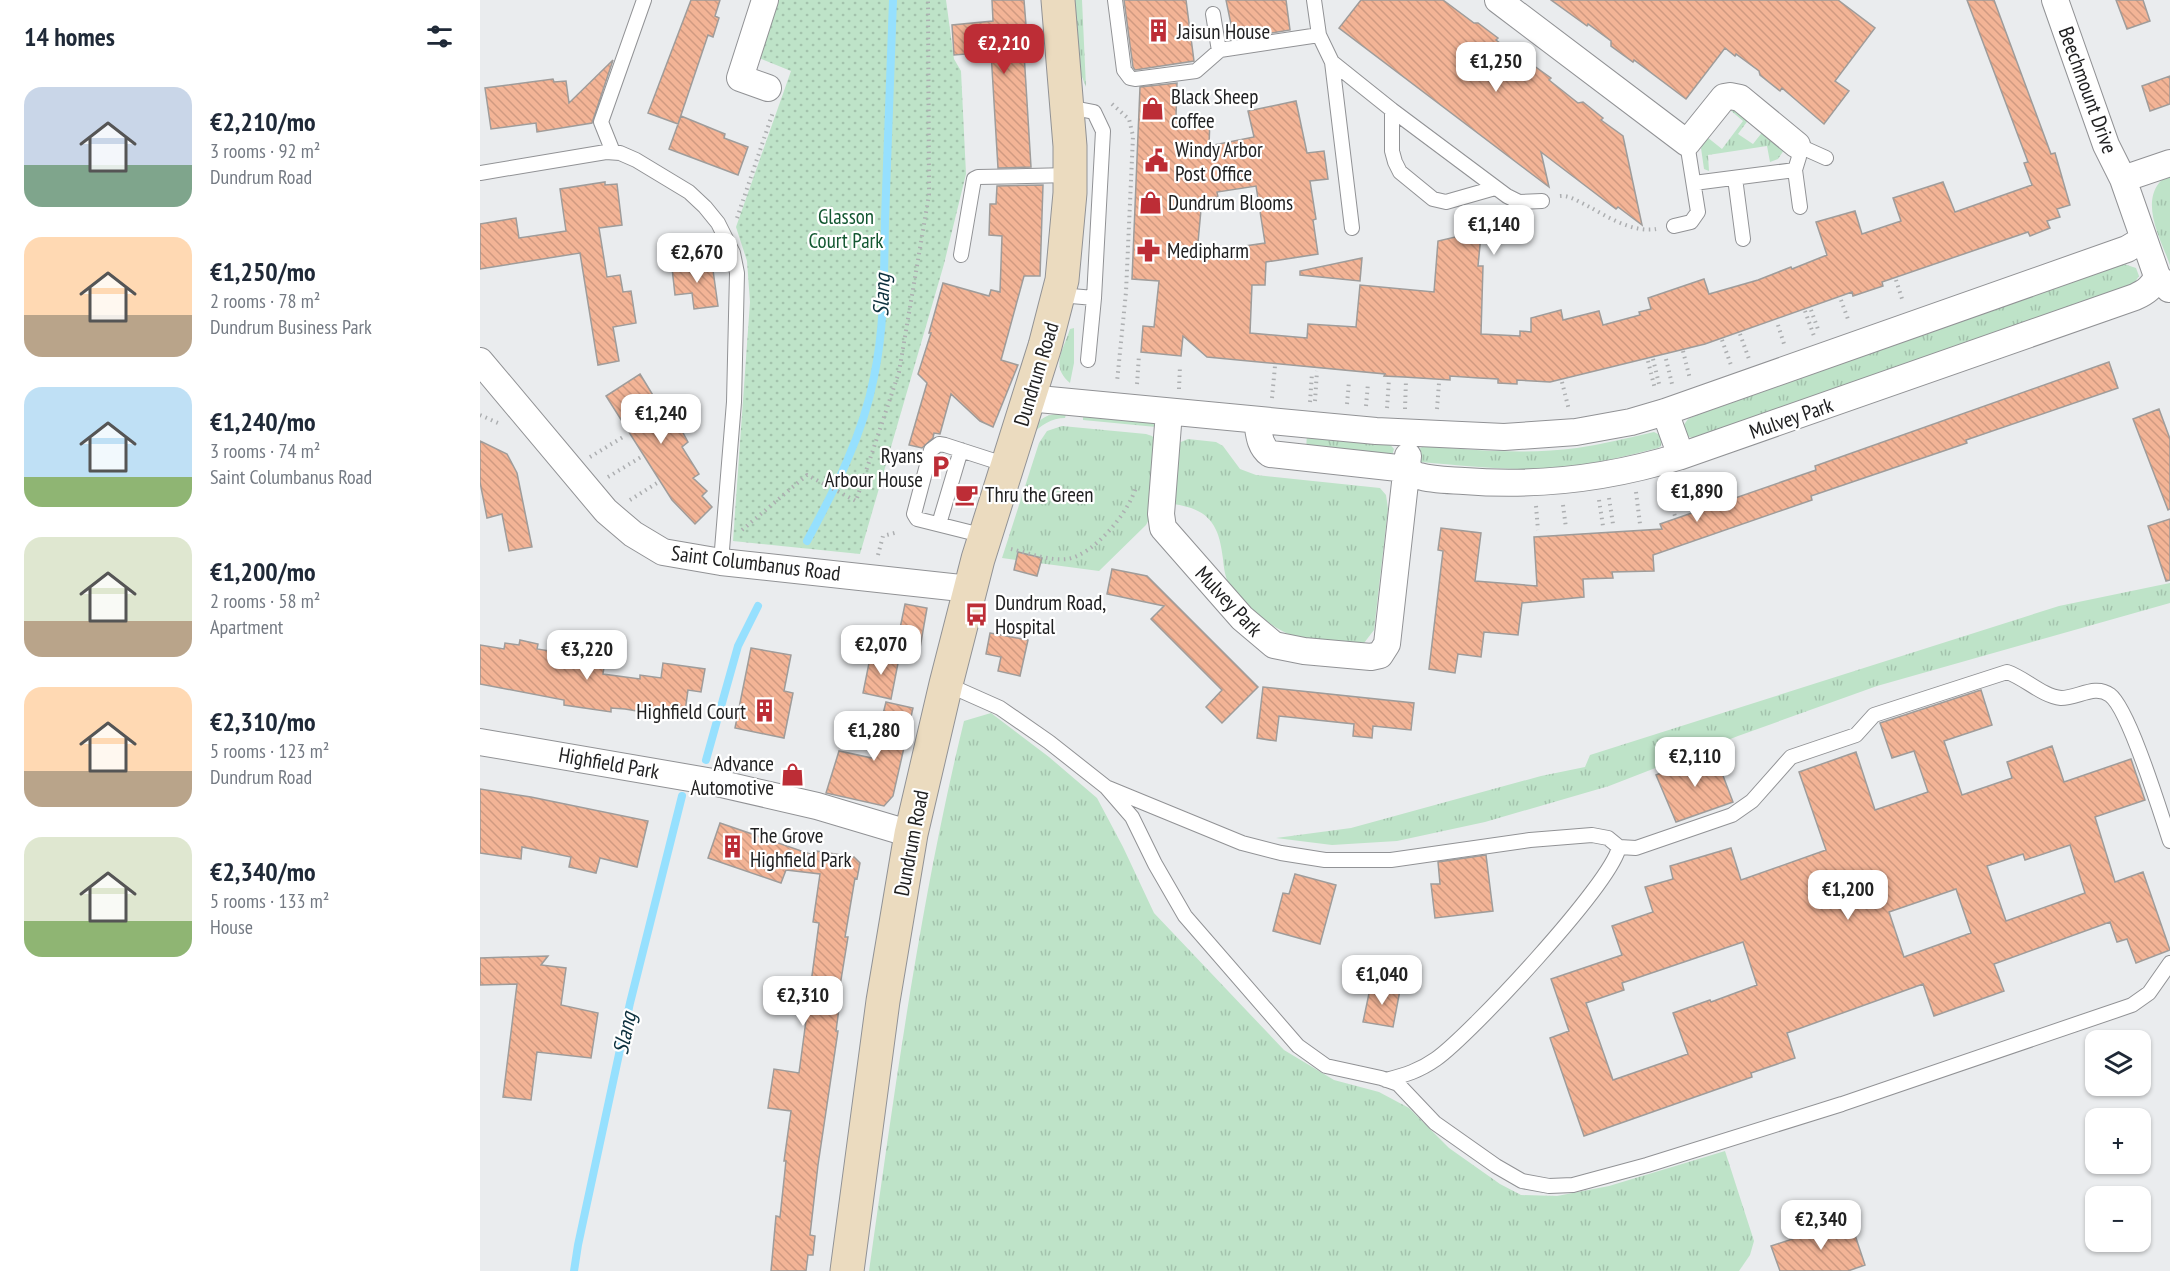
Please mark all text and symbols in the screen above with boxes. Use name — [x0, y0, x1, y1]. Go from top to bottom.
building icon: Jaisun House — [1146, 18, 1172, 44]
place label: Jaisun House — [1176, 18, 1270, 45]
text: 14 homes — [24, 20, 115, 53]
icon: filters — [423, 20, 456, 53]
street label: Beechmount Drive — [2053, 23, 2123, 157]
pin: €2,210 — [955, 24, 1053, 75]
text: €2,210 — [978, 30, 1030, 56]
pin: €1,250 — [1447, 42, 1545, 93]
text: €1,250 — [1470, 48, 1522, 74]
place label: Black Sheep coffee — [1171, 83, 1258, 134]
shop icon: Black Sheep coffee — [1140, 95, 1166, 121]
text: €2,210/mo — [210, 105, 316, 138]
icon: home — [72, 111, 144, 183]
place label: Windy Arbor Post Office — [1175, 136, 1263, 187]
text: 3 rooms · 92 m² — [210, 138, 320, 164]
public building icon: Windy Arbor Post Office — [1144, 148, 1170, 174]
text: Dundrum Road — [210, 164, 312, 190]
shop icon: Dundrum Blooms — [1137, 189, 1163, 215]
place label: Dundrum Blooms — [1168, 189, 1293, 216]
park label: Glasson Court Park — [809, 203, 883, 254]
pin: €1,140 — [1445, 205, 1543, 256]
text: €1,140 — [1468, 211, 1520, 237]
pin: €2,670 — [648, 233, 746, 284]
pharmacy icon: Medipharm — [1136, 237, 1162, 263]
place label: Medipharm — [1167, 237, 1249, 264]
text: €2,670 — [671, 239, 723, 265]
text: €1,250/mo — [210, 255, 316, 288]
icon: home — [72, 261, 144, 333]
water label: Slang — [866, 272, 896, 317]
text: 2 rooms · 78 m² — [210, 288, 320, 314]
text: Dundrum Business Park — [210, 314, 372, 340]
street label: Dundrum Road — [1007, 319, 1065, 429]
street label: Mulvey Park — [1746, 391, 1836, 445]
pin: €1,240 — [612, 394, 710, 445]
text: €1,240 — [635, 400, 687, 426]
text: €1,240/mo — [210, 405, 316, 438]
icon: home — [72, 411, 144, 483]
text: 3 rooms · 74 m² — [210, 438, 320, 464]
place label: Ryans Arbour House — [825, 442, 923, 493]
parking icon: Ryans Arbour House — [928, 454, 954, 480]
text: Saint Columbanus Road — [210, 464, 372, 490]
pin: €1,890 — [1648, 472, 1746, 523]
text: €1,890 — [1671, 478, 1723, 504]
cafe icon: Thru the Green — [954, 481, 980, 507]
place label: Thru the Green — [985, 481, 1094, 508]
street label: Saint Columbanus Road — [670, 539, 842, 587]
text: €1,200/mo — [210, 555, 316, 588]
street label: Mulvey Park — [1190, 560, 1268, 642]
icon: home — [72, 561, 144, 633]
text: 2 rooms · 58 m² — [210, 588, 320, 614]
place label: Dundrum Road, Hospital — [995, 589, 1106, 640]
bus stop icon: Dundrum Road, Hospital — [964, 601, 990, 627]
text: Apartment — [210, 614, 283, 640]
pin: €2,070 — [832, 625, 930, 676]
pin: €3,220 — [538, 630, 636, 681]
text: €2,070 — [855, 631, 907, 657]
text: €3,220 — [561, 636, 613, 662]
place label: Highfield Court — [636, 698, 746, 725]
building icon: Highfield Court — [751, 698, 777, 724]
text: €2,310/mo — [210, 705, 316, 738]
icon: home — [72, 711, 144, 783]
pin: €1,280 — [825, 711, 923, 762]
text: €1,280 — [848, 717, 900, 743]
pin: €2,110 — [1646, 737, 1744, 788]
text: 5 rooms · 123 m² — [210, 738, 329, 764]
street label: Highfield Park — [557, 741, 661, 785]
text: €2,110 — [1669, 743, 1721, 769]
place label: Advance Automotive — [690, 750, 774, 801]
shop icon: Advance Automotive — [779, 762, 805, 788]
text: Dundrum Road — [210, 764, 312, 790]
street label: Dundrum Road — [888, 788, 934, 898]
place label: The Grove Highfield Park — [750, 822, 852, 873]
building icon: The Grove Highfield Park — [719, 834, 745, 860]
text: €2,340/mo — [210, 855, 316, 888]
icon: home — [72, 861, 144, 933]
pin: €1,200 — [1799, 870, 1897, 921]
text: €1,200 — [1822, 876, 1874, 902]
text: 5 rooms · 133 m² — [210, 888, 329, 914]
text: House — [210, 914, 253, 940]
pin: €1,040 — [1333, 955, 1431, 1006]
text: €1,040 — [1356, 961, 1408, 987]
pin: €2,310 — [754, 976, 852, 1027]
text: €2,310 — [777, 982, 829, 1008]
water label: Slang — [606, 1008, 642, 1057]
map controls — [2085, 1030, 2151, 1252]
button: layers — [2085, 1030, 2151, 1096]
button: + — [2085, 1108, 2151, 1174]
button: − — [2085, 1186, 2151, 1252]
pin: €2,340 — [1772, 1200, 1870, 1251]
text: €2,340 — [1795, 1206, 1847, 1232]

